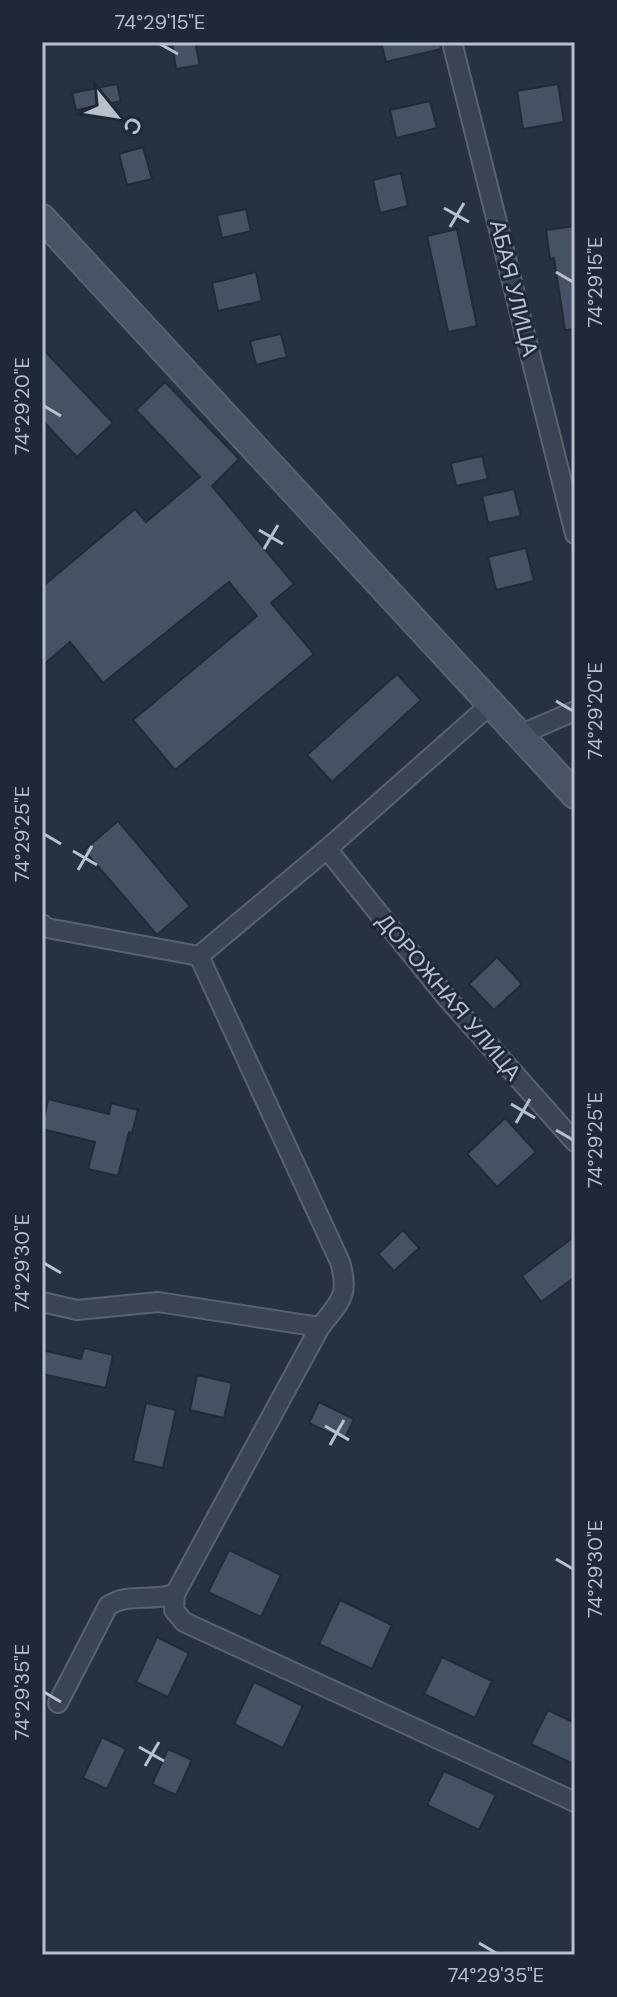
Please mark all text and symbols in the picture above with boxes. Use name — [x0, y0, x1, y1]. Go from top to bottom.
text: 74°29'15"E — [115, 9, 205, 35]
north arrow — [76, 76, 156, 156]
text: С — [116, 112, 149, 140]
street label: АБАЯ УЛИЦА — [483, 217, 545, 359]
text: 74°29'15"E — [582, 237, 608, 327]
text: 74°29'20"E — [9, 357, 35, 455]
text: 74°29'20"E — [582, 662, 608, 760]
text: 74°29'25"E — [9, 786, 35, 882]
street label: ДОРОЖНАЯ УЛИЦА — [370, 907, 528, 1087]
text: 74°29'25"E — [582, 1092, 608, 1188]
text: 74°29'30"E — [9, 1214, 35, 1312]
text: 74°29'30"E — [582, 1520, 608, 1618]
text: 74°29'35"E — [9, 1644, 35, 1740]
text: 74°29'35"E — [448, 1962, 544, 1988]

